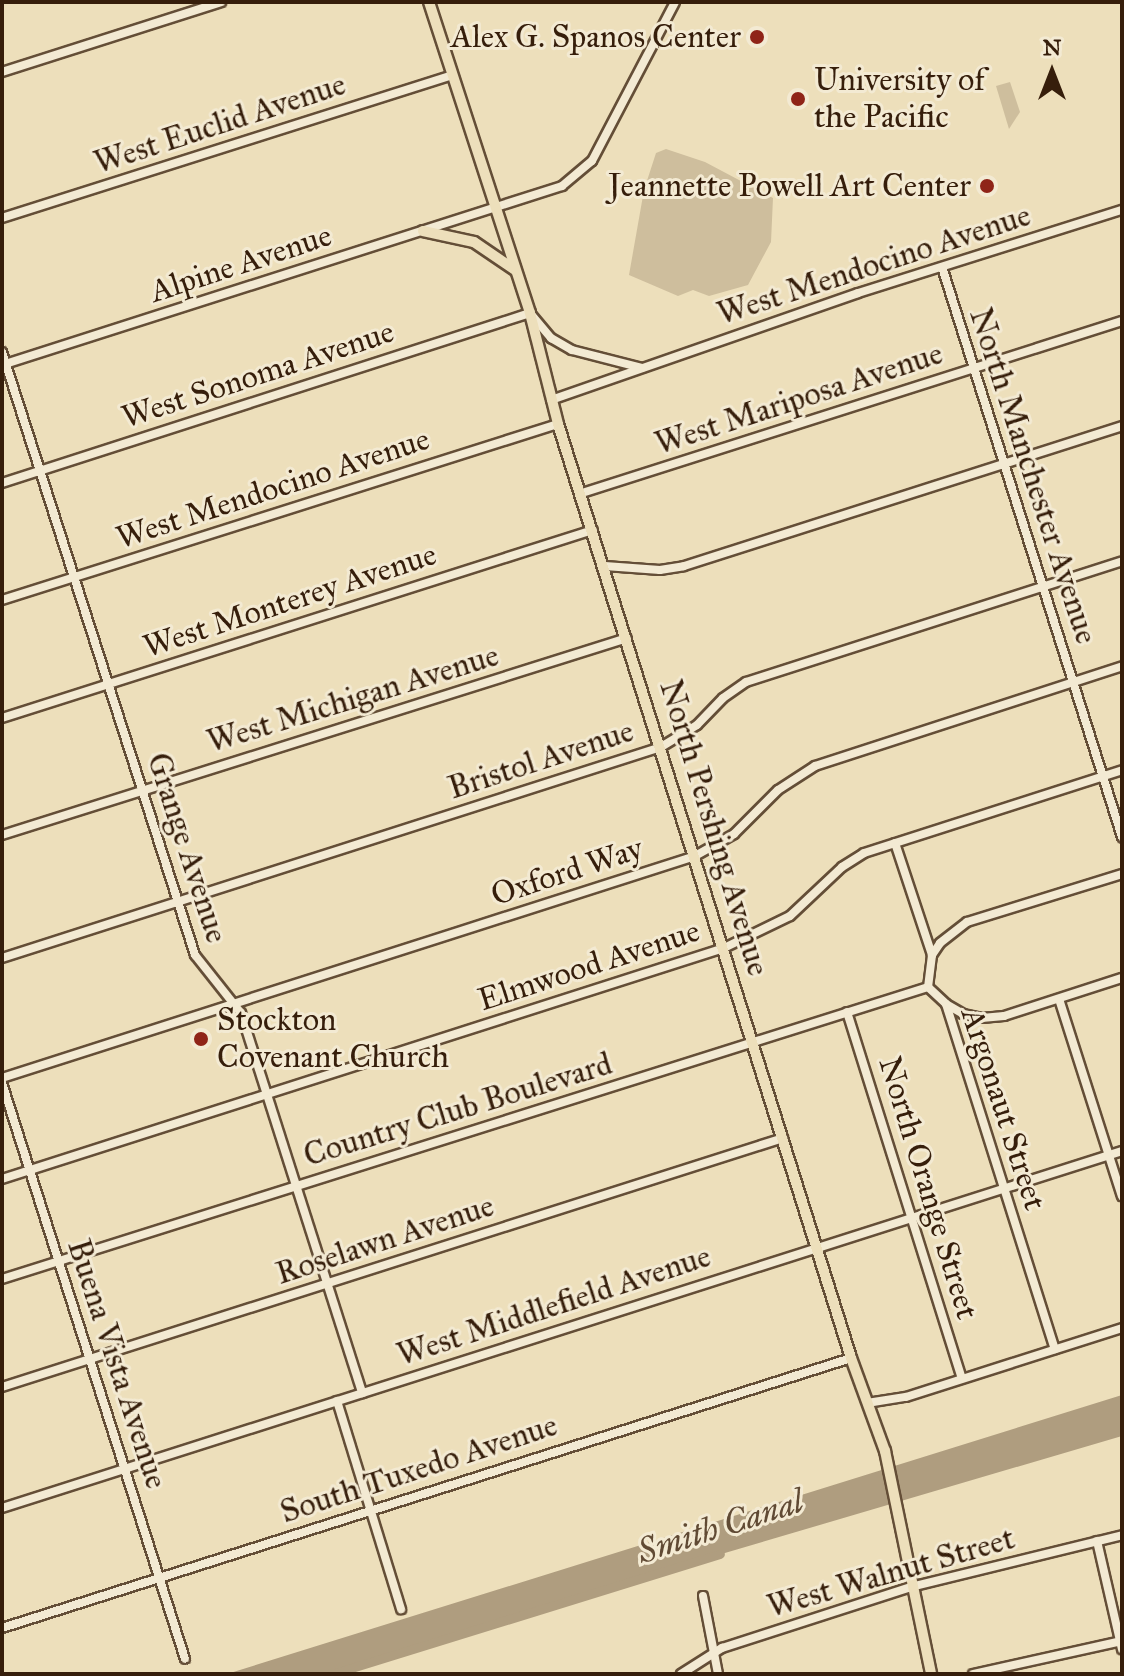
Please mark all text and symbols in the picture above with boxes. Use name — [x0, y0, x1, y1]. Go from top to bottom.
place label: Alex G. Spanos Center — [451, 18, 741, 56]
marker: Alex G. Spanos Center — [748, 28, 766, 46]
north arrow — [1012, 32, 1092, 112]
text: N — [1043, 34, 1061, 61]
place label: University of the Pacific — [814, 62, 985, 137]
street label: West Euclid Avenue — [89, 65, 351, 183]
marker: University of the Pacific — [789, 90, 807, 108]
place label: Jeannette Powell Art Center — [608, 167, 971, 205]
marker: Jeannette Powell Art Center — [978, 177, 996, 195]
street label: West Mendocino Avenue — [713, 196, 1035, 334]
street label: Alpine Avenue — [145, 217, 337, 311]
street label: North Manchester Avenue — [961, 303, 1105, 649]
street label: West Sonoma Avenue — [117, 313, 399, 437]
street label: West Mariposa Avenue — [650, 334, 948, 464]
street label: West Mendocino Avenue — [112, 420, 434, 558]
street label: West Monterey Avenue — [139, 535, 441, 667]
street label: West Michigan Avenue — [203, 636, 503, 762]
street label: North Pershing Avenue — [651, 676, 777, 980]
street label: Bristol Avenue — [443, 712, 639, 808]
street label: Grange Avenue — [138, 748, 236, 948]
street label: Oxford Way — [486, 829, 648, 915]
street label: Elmwood Avenue — [473, 912, 705, 1020]
place label: Stockton Covenant Church — [217, 1002, 449, 1077]
street label: Argonaut Street — [952, 1003, 1054, 1215]
marker: Stockton Covenant Church — [192, 1030, 210, 1048]
street label: Country Club Boulevard — [299, 1045, 617, 1175]
street label: North Orange Street — [870, 1052, 986, 1324]
street label: Roselawn Avenue — [271, 1187, 499, 1293]
street label: Buena Vista Avenue — [59, 1235, 175, 1493]
street label: West Middlefield Avenue — [392, 1237, 716, 1375]
street label: South Tuxedo Avenue — [276, 1406, 562, 1532]
water label: Smith Canal — [632, 1480, 808, 1572]
street label: West Walnut Street — [763, 1519, 1019, 1627]

